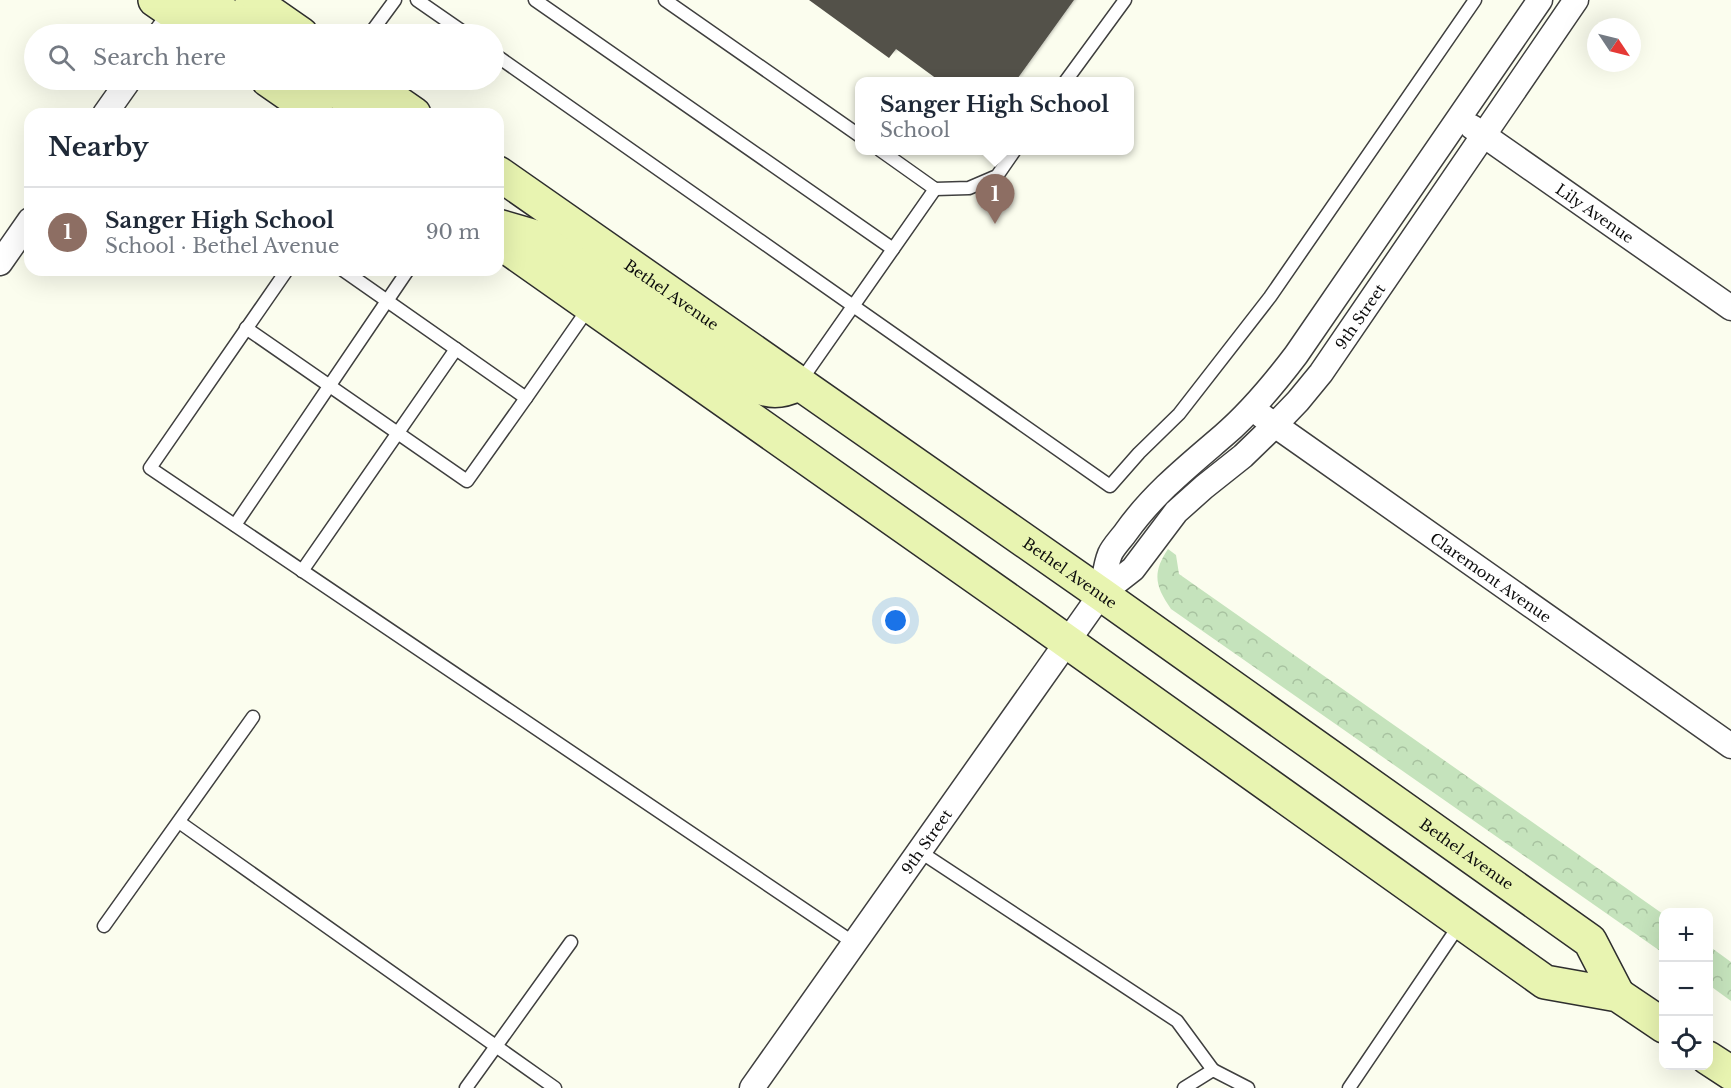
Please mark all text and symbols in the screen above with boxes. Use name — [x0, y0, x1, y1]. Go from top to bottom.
north arrow — [1587, 18, 1641, 72]
search box — [24, 24, 504, 90]
icon: search — [45, 41, 78, 74]
text: Search here — [93, 44, 226, 71]
popup — [855, 77, 1134, 155]
text: Sanger High School — [880, 91, 1109, 118]
text: School — [880, 118, 950, 142]
text: Nearby — [48, 131, 149, 163]
pin: 1 — [976, 174, 1014, 224]
street label: Lily Avenue — [1552, 179, 1638, 247]
text: Sanger High School — [105, 207, 334, 234]
text: 1 — [63, 220, 72, 244]
text: 90 m — [426, 220, 480, 244]
text: School · Bethel Avenue — [105, 234, 339, 258]
street label: Bethel Avenue — [621, 255, 723, 334]
street label: 9th Street — [1331, 280, 1389, 353]
street label: Claremont Avenue — [1427, 528, 1555, 626]
street label: Bethel Avenue — [1020, 533, 1121, 612]
your location — [881, 606, 910, 635]
street label: 9th Street — [897, 805, 956, 878]
street label: Bethel Avenue — [1416, 814, 1517, 893]
map controls — [1659, 908, 1713, 1070]
button: + — [1659, 908, 1713, 962]
button: − — [1659, 962, 1713, 1016]
button: locate — [1659, 1016, 1713, 1070]

